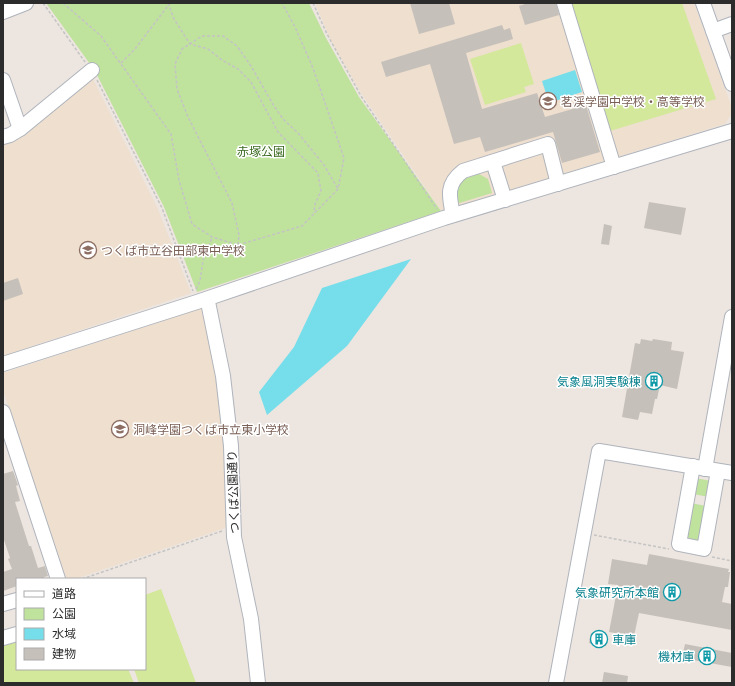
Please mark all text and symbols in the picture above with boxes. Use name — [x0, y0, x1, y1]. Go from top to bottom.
school or university icon: 茗渓学園中学校・高等学校 — [538, 91, 558, 111]
place label: 茗渓学園中学校・高等学校 — [561, 93, 705, 110]
park label: 赤塚公園 — [237, 143, 285, 160]
school or university icon: つくば市立谷田部東中学校 — [78, 240, 98, 260]
place label: つくば市立谷田部東中学校 — [101, 242, 245, 259]
building icon: 気象風洞実験棟 — [644, 371, 664, 391]
place label: 気象風洞実験棟 — [557, 373, 641, 390]
school or university icon: 洞峰学園つくば市立東小学校 — [110, 419, 130, 439]
place label: 洞峰学園つくば市立東小学校 — [133, 421, 289, 438]
street label: つくば公園通り — [223, 450, 243, 534]
legend — [16, 578, 146, 670]
building icon: 気象研究所本館 — [662, 582, 682, 602]
place label: 気象研究所本館 — [575, 584, 659, 601]
text: 道路 — [52, 585, 76, 602]
text: 公園 — [52, 605, 76, 622]
text: 水域 — [52, 625, 76, 642]
building icon: 車庫 — [589, 629, 609, 649]
place label: 車庫 — [612, 631, 636, 648]
text: 建物 — [52, 645, 76, 662]
building icon: 機材庫 — [697, 646, 717, 666]
place label: 機材庫 — [658, 648, 694, 665]

